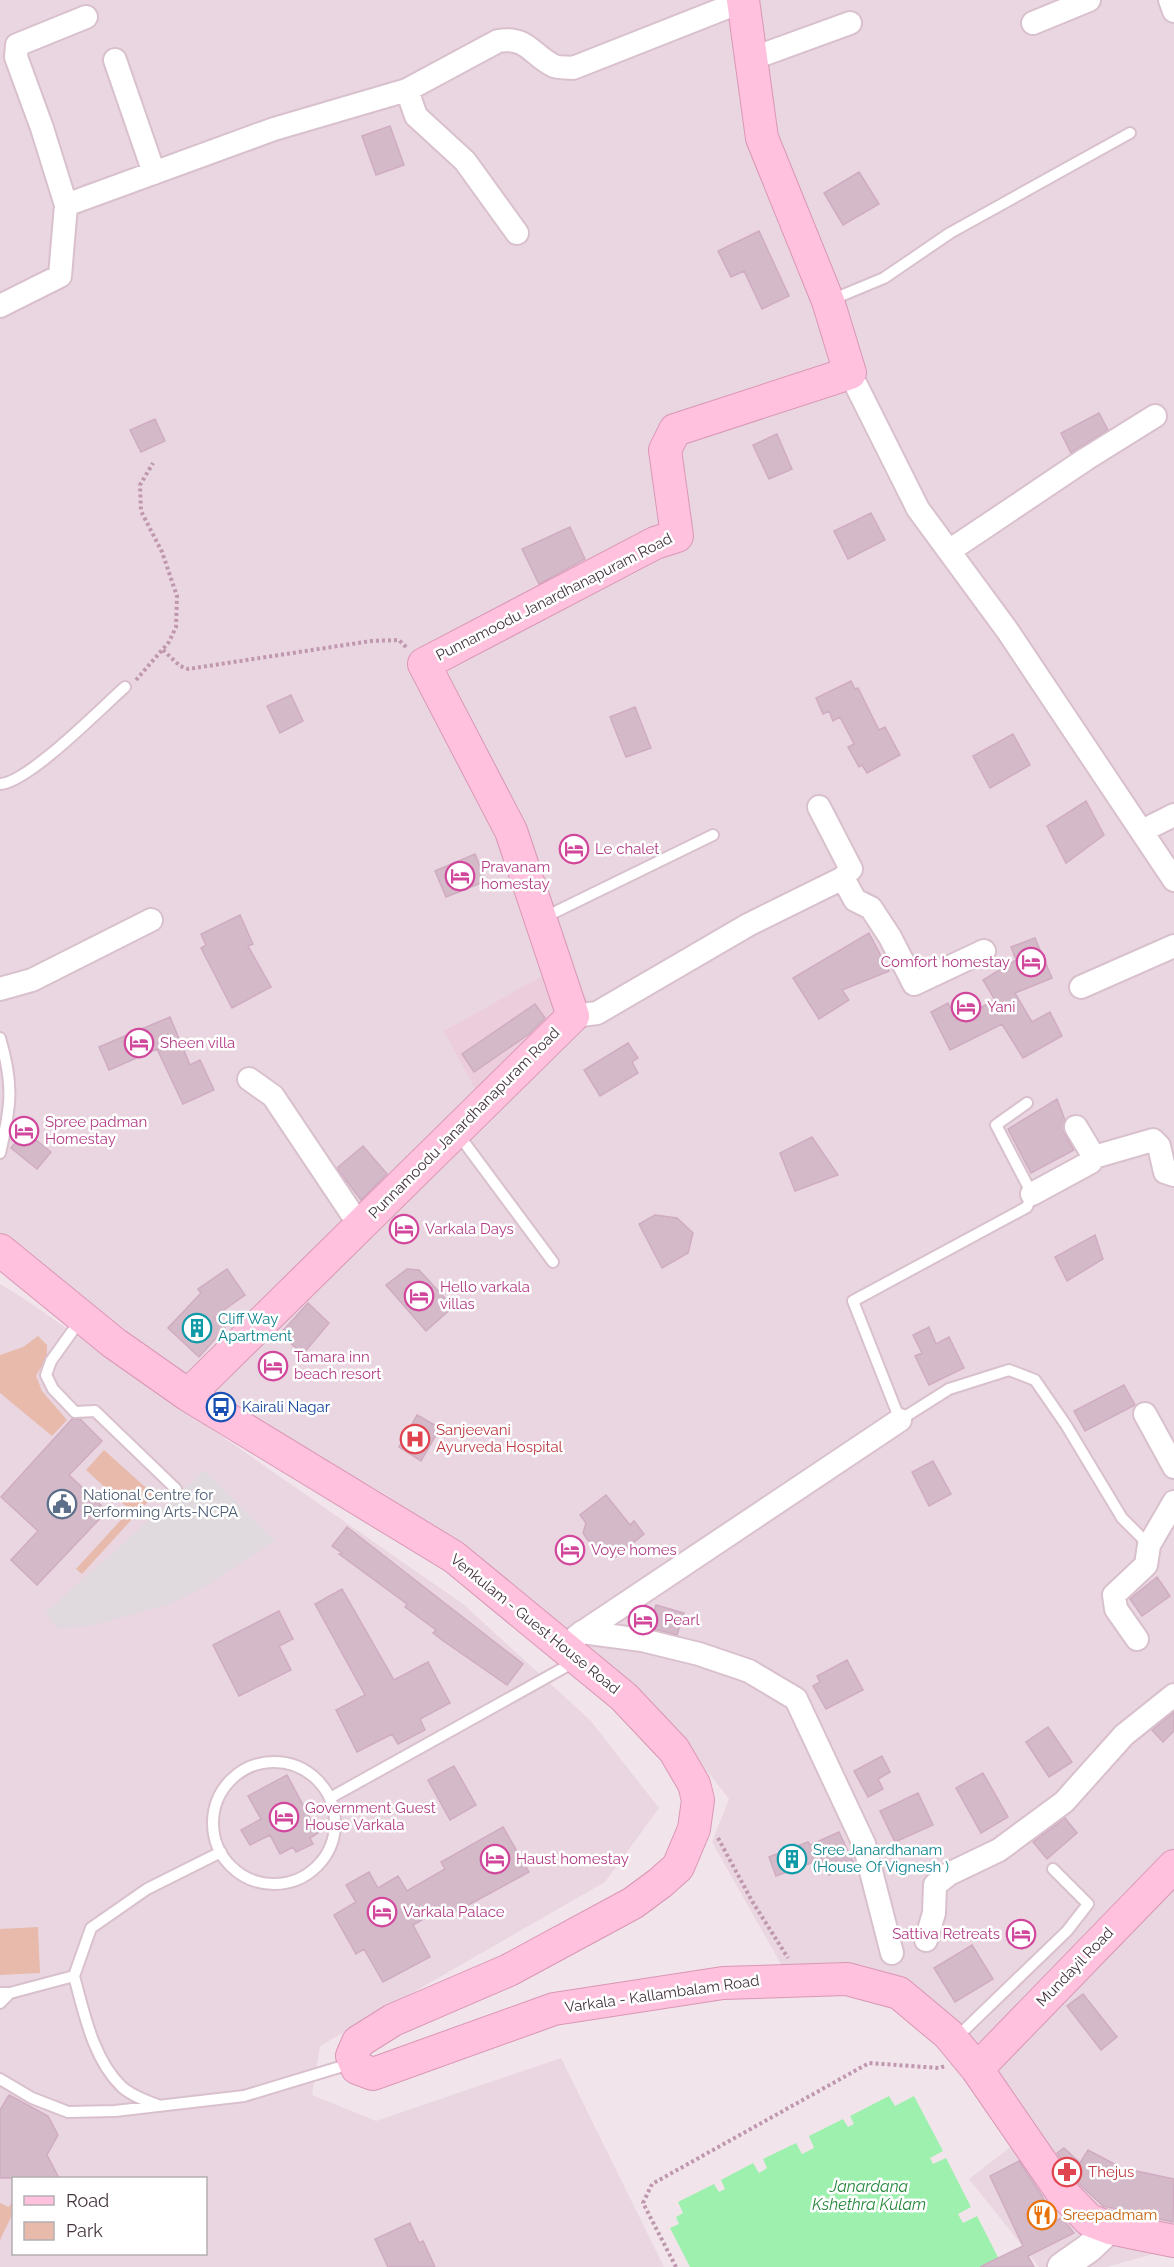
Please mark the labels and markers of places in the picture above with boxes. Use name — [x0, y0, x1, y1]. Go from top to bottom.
hotel icon: Le chalet — [558, 833, 590, 865]
place label: Le chalet — [595, 840, 659, 858]
place label: Pravanam homestay — [481, 858, 550, 893]
hotel icon: Pravanam homestay — [444, 860, 476, 892]
hotel icon: Comfort homestay — [1015, 946, 1047, 978]
place label: Comfort homestay — [881, 953, 1010, 971]
hotel icon: Yani — [950, 991, 982, 1023]
place label: Yani — [987, 998, 1016, 1016]
hotel icon: Sheen villa — [123, 1027, 155, 1059]
place label: Sheen villa — [160, 1034, 235, 1052]
place label: Spree padman Homestay — [45, 1113, 147, 1148]
hotel icon: Spree padman Homestay — [8, 1115, 40, 1147]
hotel icon: Varkala Days — [388, 1213, 420, 1245]
place label: Varkala Days — [425, 1220, 514, 1238]
place label: Hello varkala villas — [440, 1278, 530, 1313]
hotel icon: Hello varkala villas — [403, 1280, 435, 1312]
place label: Cliff Way Apartment — [218, 1310, 292, 1345]
building icon: Cliff Way Apartment — [181, 1312, 213, 1344]
place label: Tamara inn beach resort — [294, 1348, 381, 1383]
hotel icon: Tamara inn beach resort — [257, 1350, 289, 1382]
bus stop icon: Kairali Nagar — [205, 1391, 237, 1423]
place label: Kairali Nagar — [242, 1398, 331, 1416]
place label: Sanjeevani Ayurveda Hospital — [436, 1421, 564, 1456]
hospital icon: Sanjeevani Ayurveda Hospital — [399, 1423, 431, 1455]
place label: National Centre for Performing Arts-NCPA — [83, 1486, 238, 1521]
public building icon: National Centre for Performing Arts-NCPA — [46, 1488, 78, 1520]
hotel icon: Voye homes — [554, 1534, 586, 1566]
place label: Voye homes — [591, 1541, 677, 1559]
hotel icon: Pearl — [627, 1604, 659, 1636]
place label: Pearl — [664, 1611, 700, 1629]
place label: Government Guest House Varkala — [305, 1799, 436, 1834]
hotel icon: Government Guest House Varkala — [268, 1801, 300, 1833]
place label: Sree Janardhanam (House Of Vignesh ) — [813, 1841, 949, 1876]
hotel icon: Haust homestay — [479, 1843, 511, 1875]
building icon: Sree Janardhanam (House Of Vignesh ) — [776, 1843, 808, 1875]
place label: Haust homestay — [516, 1850, 629, 1868]
hotel icon: Varkala Palace — [366, 1896, 398, 1928]
place label: Varkala Palace — [403, 1903, 505, 1921]
hotel icon: Sattiva Retreats — [1005, 1918, 1037, 1950]
place label: Sattiva Retreats — [892, 1925, 1000, 1943]
pharmacy icon: Thejus — [1051, 2156, 1083, 2188]
place label: Thejus — [1088, 2163, 1134, 2181]
restaurant icon: Sreepadmam — [1026, 2199, 1058, 2231]
place label: Sreepadmam — [1063, 2206, 1157, 2224]

